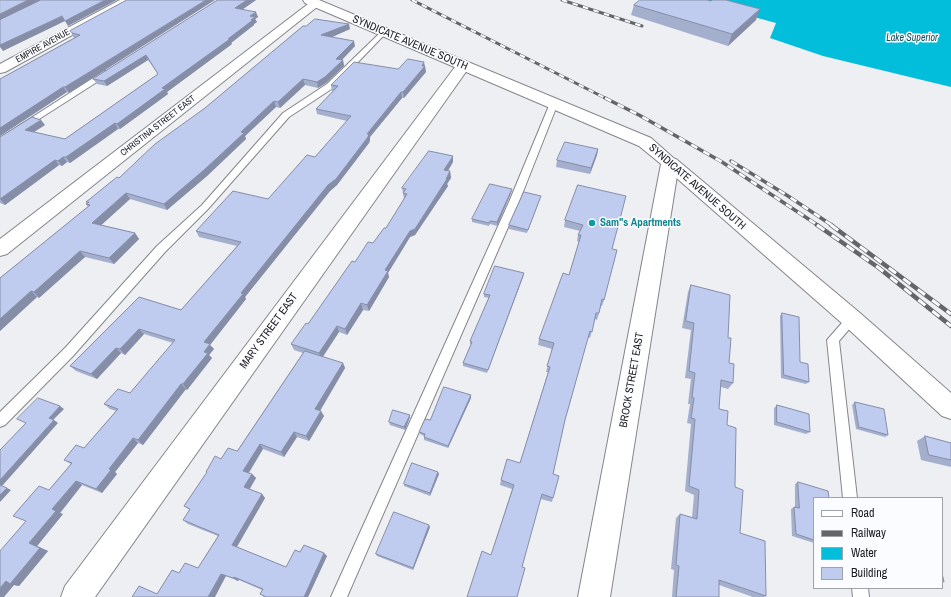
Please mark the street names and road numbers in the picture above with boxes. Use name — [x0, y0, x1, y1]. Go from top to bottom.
street label: SYNDICATE AVENUE SOUTH — [350, 13, 470, 73]
street label: EMPIRE AVENUE — [14, 27, 72, 65]
street label: CHRISTINA STREET EAST — [118, 93, 198, 159]
street label: SYNDICATE AVENUE SOUTH — [646, 141, 748, 233]
street label: MARY STREET EAST — [237, 291, 301, 371]
street label: BROCK STREET EAST — [617, 331, 647, 429]

